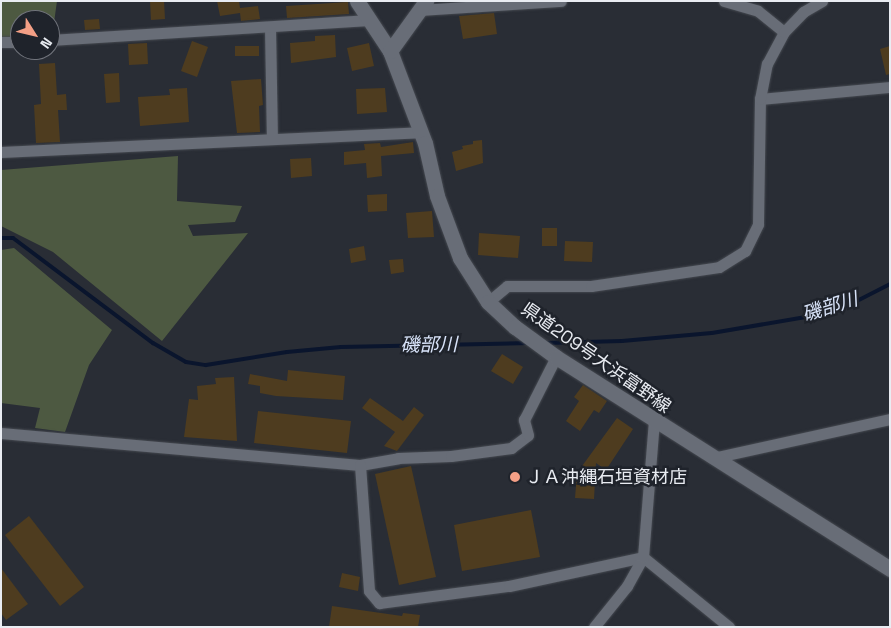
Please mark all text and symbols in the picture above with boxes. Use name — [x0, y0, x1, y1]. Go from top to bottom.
north arrow — [10, 10, 60, 60]
text: N — [36, 34, 56, 52]
water label: 磯部川 — [799, 288, 861, 326]
street label: 県道209号大浜富野線 — [517, 298, 675, 418]
water label: 磯部川 — [400, 333, 458, 357]
place label: ＪＡ沖縄石垣資材店 — [525, 466, 687, 488]
marker: ＪＡ沖縄石垣資材店 — [509, 471, 521, 483]

